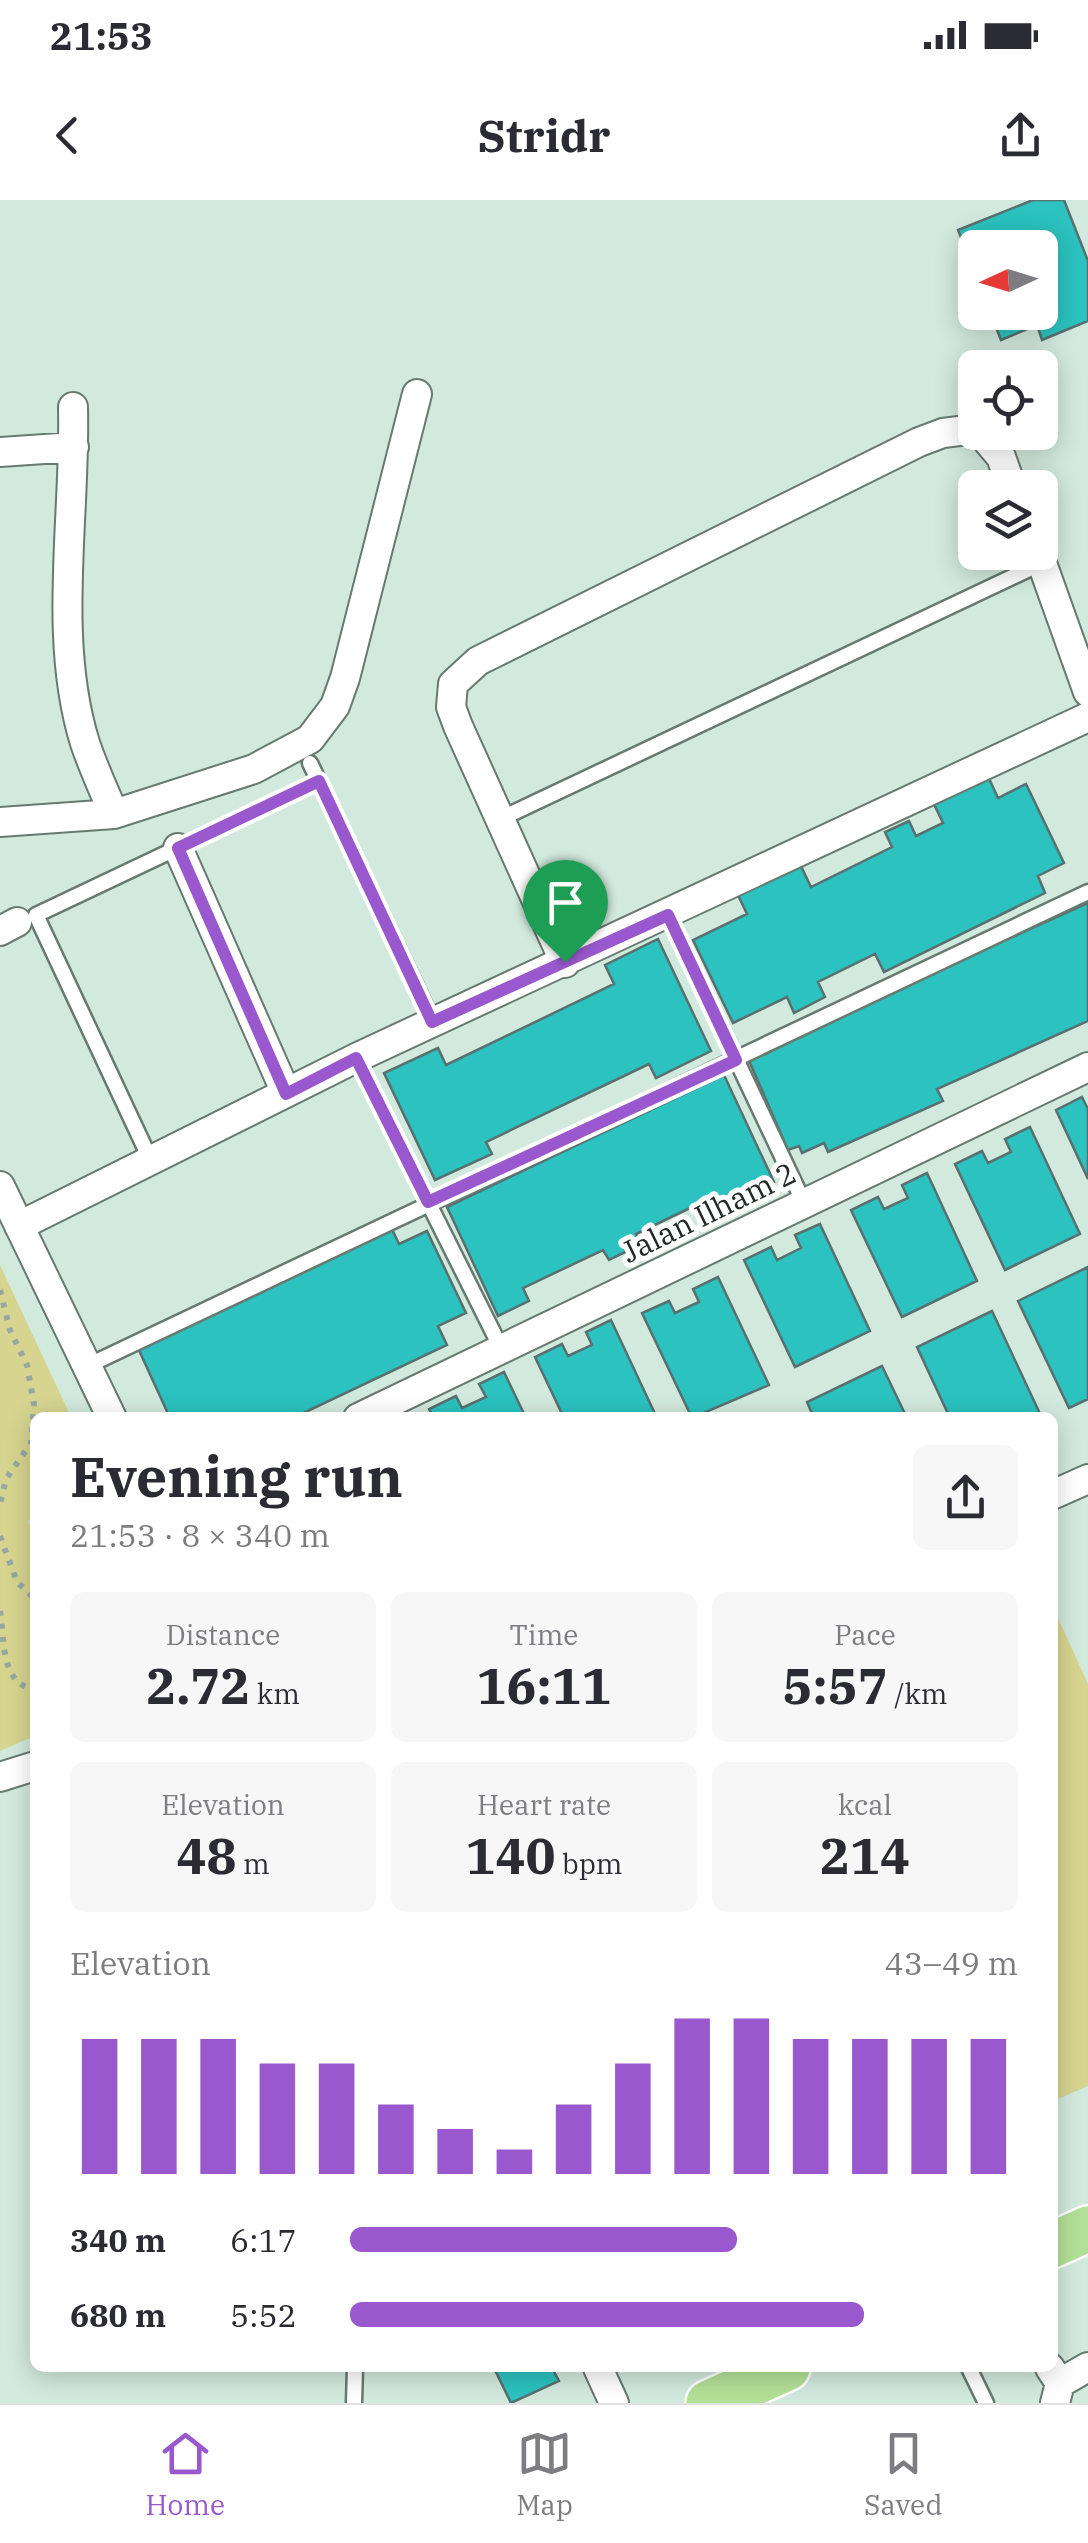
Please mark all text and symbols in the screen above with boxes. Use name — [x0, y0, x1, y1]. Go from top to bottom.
text: 21:53 — [50, 11, 153, 60]
text: Stridr — [478, 106, 610, 164]
icon: back — [40, 108, 95, 163]
icon: share — [993, 108, 1048, 163]
north arrow — [958, 230, 1058, 330]
map controls — [958, 230, 1058, 570]
button: locate — [958, 350, 1058, 450]
button: layers — [958, 470, 1058, 570]
pin — [523, 860, 608, 963]
icon: arrive — [538, 875, 593, 930]
street label: Jalan Ilham 2 — [615, 1153, 802, 1271]
text: Evening run — [70, 1441, 403, 1512]
button: share — [913, 1445, 1018, 1550]
text: 21:53 · 8 × 340 m — [70, 1514, 330, 1556]
text: Distance — [166, 1616, 280, 1653]
text: Time — [510, 1616, 578, 1653]
text: Pace — [834, 1616, 896, 1653]
text: 2.72 — [146, 1653, 250, 1718]
text: 16:11 — [476, 1653, 612, 1718]
text: 5:57 — [783, 1653, 888, 1718]
text: km — [250, 1675, 300, 1712]
text: /km — [888, 1675, 947, 1712]
text: Elevation — [161, 1786, 285, 1823]
text: Heart rate — [477, 1786, 611, 1823]
text: kcal — [838, 1786, 892, 1823]
text: 48 — [176, 1823, 236, 1888]
text: 140 — [465, 1823, 555, 1888]
text: 214 — [820, 1823, 910, 1888]
text: m — [236, 1845, 270, 1882]
text: bpm — [555, 1845, 623, 1882]
text: Elevation — [70, 1942, 211, 1984]
text: 43–49 m — [884, 1942, 1018, 1984]
text: 340 m — [70, 2219, 166, 2261]
text: 6:17 — [230, 2219, 297, 2261]
text: 680 m — [70, 2294, 166, 2336]
text: 5:52 — [230, 2294, 297, 2336]
tab: Home — [146, 2426, 225, 2523]
tab: Map — [516, 2426, 573, 2523]
tab: Saved — [864, 2426, 942, 2523]

